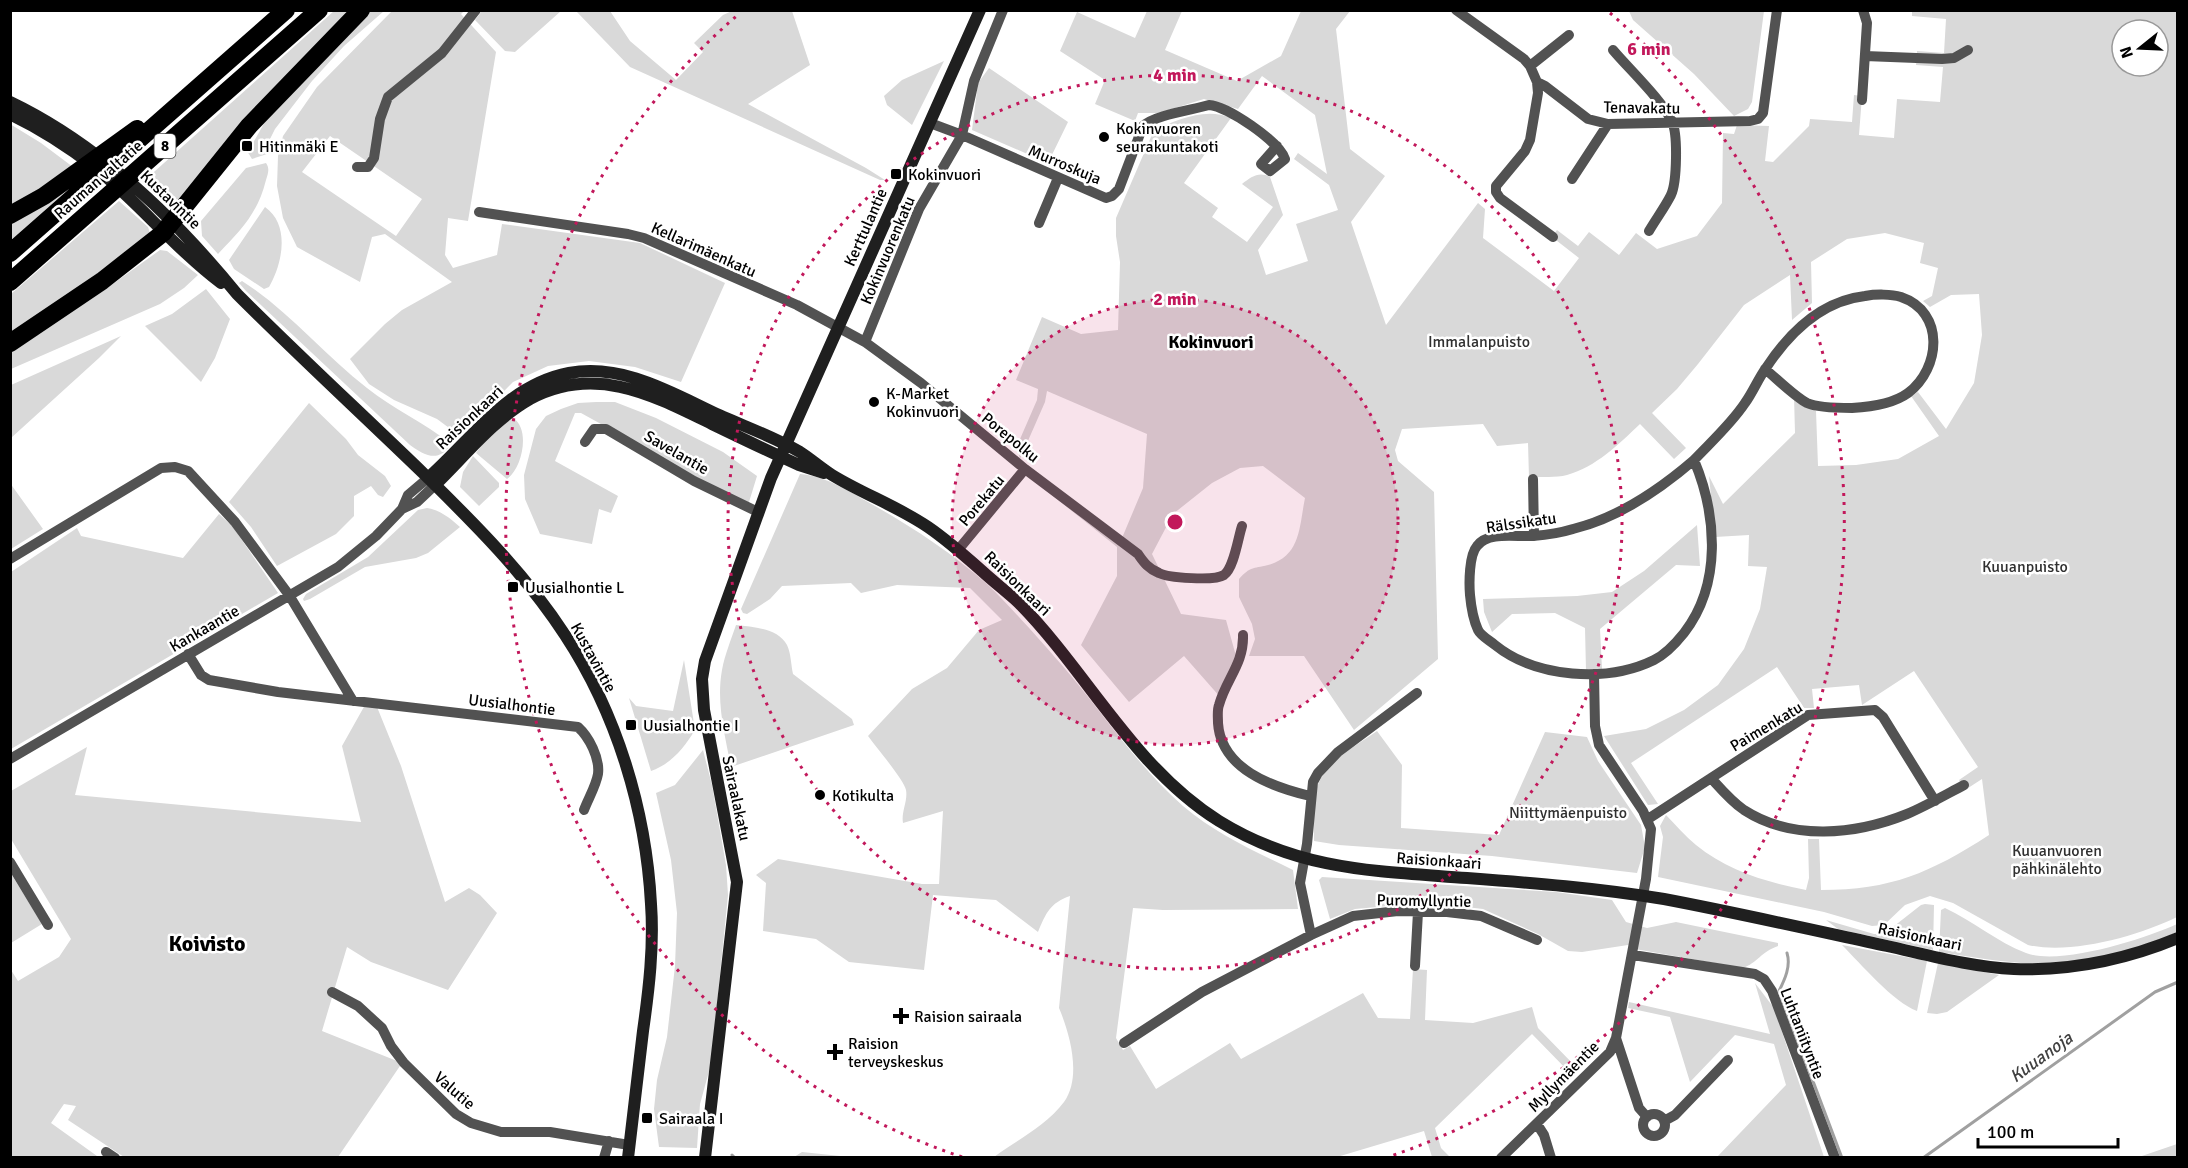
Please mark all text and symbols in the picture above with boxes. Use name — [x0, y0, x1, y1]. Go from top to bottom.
north arrow — [2110, 18, 2170, 78]
text: 6 min — [1627, 38, 1671, 60]
text: N — [2115, 44, 2138, 61]
text: 4 min — [1153, 64, 1197, 86]
street label: Tenavakatu — [1603, 97, 1681, 119]
place label: Kokinvuoren seurakuntakoti — [1116, 119, 1219, 157]
marker: Kokinvuoren seurakuntakoti — [1097, 130, 1111, 144]
road number: 8 — [154, 134, 176, 158]
street label: Rauman valtatie — [50, 136, 147, 224]
place label: Hitinmäki E — [259, 137, 339, 157]
marker: Hitinmäki E — [240, 139, 254, 153]
street label: Murroskuja — [1025, 141, 1104, 189]
place label: Kokinvuori — [908, 165, 981, 185]
street label: Kustavintie — [136, 166, 205, 234]
marker: Kokinvuori — [889, 167, 903, 181]
street label: Kerttulantie — [840, 185, 892, 269]
street label: Kokinvuorenkatu — [856, 193, 920, 307]
street label: Kellarimäenkatu — [648, 218, 759, 282]
text: 2 min — [1153, 288, 1197, 310]
district label: Kokinvuori — [1168, 331, 1254, 353]
park label: Immalanpuisto — [1428, 332, 1530, 352]
street label: Raisionkaari — [432, 381, 508, 454]
place label: K-Market Kokinvuori — [886, 384, 959, 422]
marker: K-Market Kokinvuori — [867, 395, 881, 409]
street label: Porepolku — [977, 408, 1043, 467]
street label: Savelantie — [641, 426, 712, 479]
street label: Porekatu — [955, 471, 1009, 530]
street label: Rälssikatu — [1485, 508, 1558, 538]
centre of rings — [1165, 512, 1185, 532]
street label: Raisionkaari — [980, 547, 1055, 620]
park label: Kuuanpuisto — [1982, 557, 2068, 577]
place label: Uusialhontie L — [525, 578, 624, 598]
marker: Uusialhontie L — [506, 580, 520, 594]
street label: Kankaantie — [166, 601, 243, 657]
street label: Kustavintie — [566, 619, 620, 696]
street label: Uusialhontie — [467, 690, 557, 720]
street label: Paimenkatu — [1727, 697, 1806, 756]
place label: Uusialhontie I — [643, 716, 739, 736]
marker: Uusialhontie I — [624, 718, 638, 732]
street label: Sairaalakatu — [717, 754, 755, 843]
place label: Kotikulta — [832, 786, 894, 806]
marker: Kotikulta — [813, 788, 827, 802]
park label: Niittymäenpuisto — [1509, 803, 1627, 823]
park label: Kuuanvuoren pähkinälehto — [2012, 841, 2102, 879]
street label: Raisionkaari — [1396, 848, 1482, 874]
street label: Puromyllyntie — [1376, 890, 1472, 912]
street label: Raisionkaari — [1876, 918, 1964, 956]
district label: Koivisto — [168, 930, 246, 957]
street label: Luhtaniityntie — [1775, 985, 1829, 1082]
marker: Raision sairaala — [892, 1007, 910, 1025]
place label: Raision sairaala — [914, 1007, 1022, 1027]
water label: Kuuanoja — [2005, 1026, 2078, 1087]
place label: Raision terveyskeskus — [848, 1034, 943, 1072]
street label: Myllymäentie — [1524, 1037, 1603, 1116]
marker: Raision terveyskeskus — [826, 1043, 844, 1061]
street label: Valutie — [430, 1067, 479, 1114]
place label: Sairaala I — [659, 1109, 723, 1129]
marker: Sairaala I — [640, 1111, 654, 1125]
scale bar — [1978, 1111, 2118, 1149]
text: 100 m — [1987, 1121, 2034, 1143]

